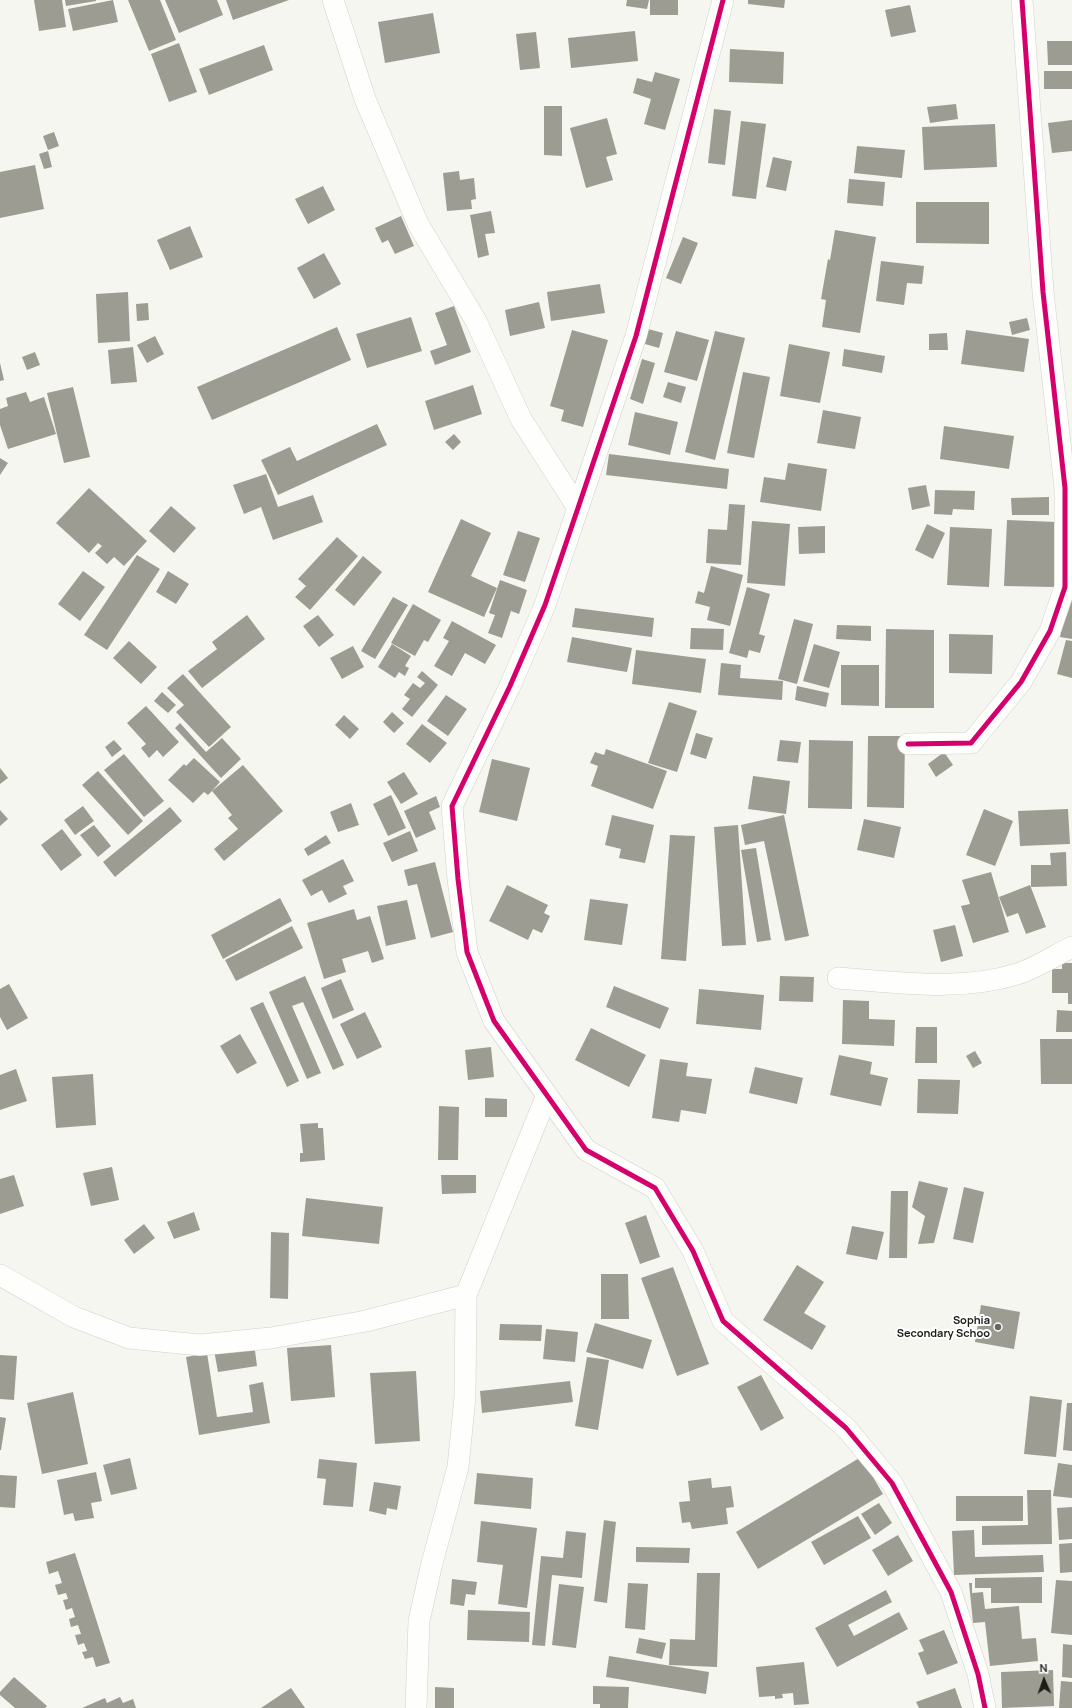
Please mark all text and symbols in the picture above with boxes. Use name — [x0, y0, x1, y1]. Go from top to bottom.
place label: Sophia Secondary Schoo — [897, 1314, 990, 1340]
marker: Sophia Secondary Schoo — [993, 1322, 1003, 1332]
north arrow — [1024, 1660, 1064, 1700]
text: N — [1039, 1660, 1048, 1675]

